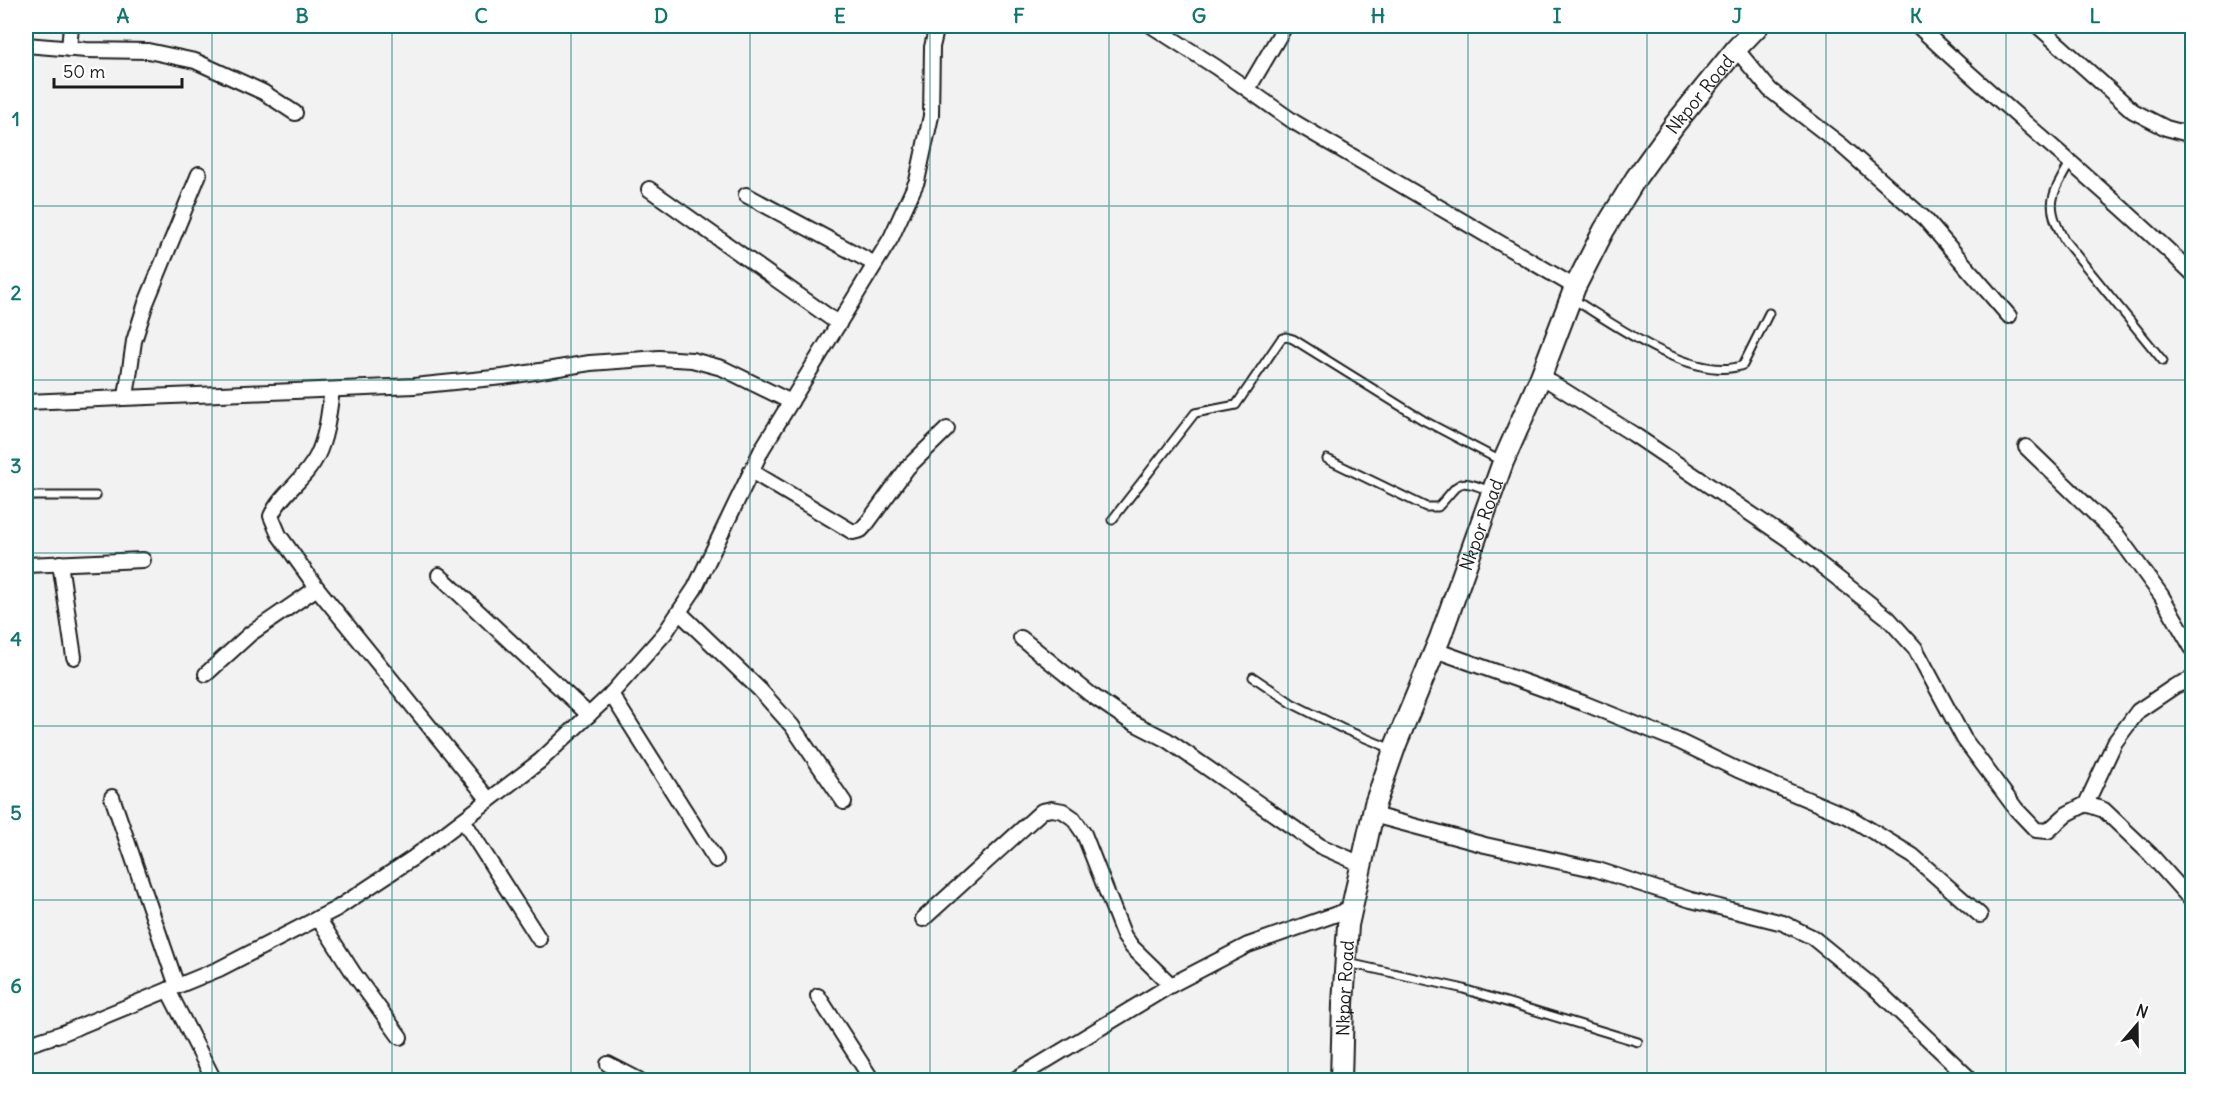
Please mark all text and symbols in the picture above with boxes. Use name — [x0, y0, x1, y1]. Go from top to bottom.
text: A — [117, 3, 130, 28]
text: B — [295, 3, 309, 28]
text: C — [474, 3, 488, 28]
text: D — [654, 3, 668, 28]
text: E — [834, 3, 846, 28]
text: F — [1013, 3, 1025, 28]
text: G — [1192, 3, 1206, 28]
text: H — [1371, 3, 1385, 28]
text: I — [1553, 3, 1562, 28]
text: J — [1732, 3, 1743, 28]
text: K — [1910, 3, 1923, 28]
text: L — [2090, 3, 2101, 28]
street label: Nkpor Road — [1660, 49, 1739, 138]
scale bar — [54, 51, 182, 89]
text: 50 m — [63, 60, 105, 83]
text: 1 — [12, 106, 20, 131]
text: 2 — [11, 280, 22, 305]
text: 3 — [10, 453, 22, 478]
street label: Nkpor Road — [1454, 475, 1508, 574]
text: 4 — [10, 626, 22, 651]
text: 5 — [10, 800, 22, 825]
street label: Nkpor Road — [1331, 939, 1359, 1036]
text: 6 — [10, 973, 22, 998]
north arrow — [2107, 995, 2167, 1055]
text: N — [2134, 1000, 2151, 1022]

